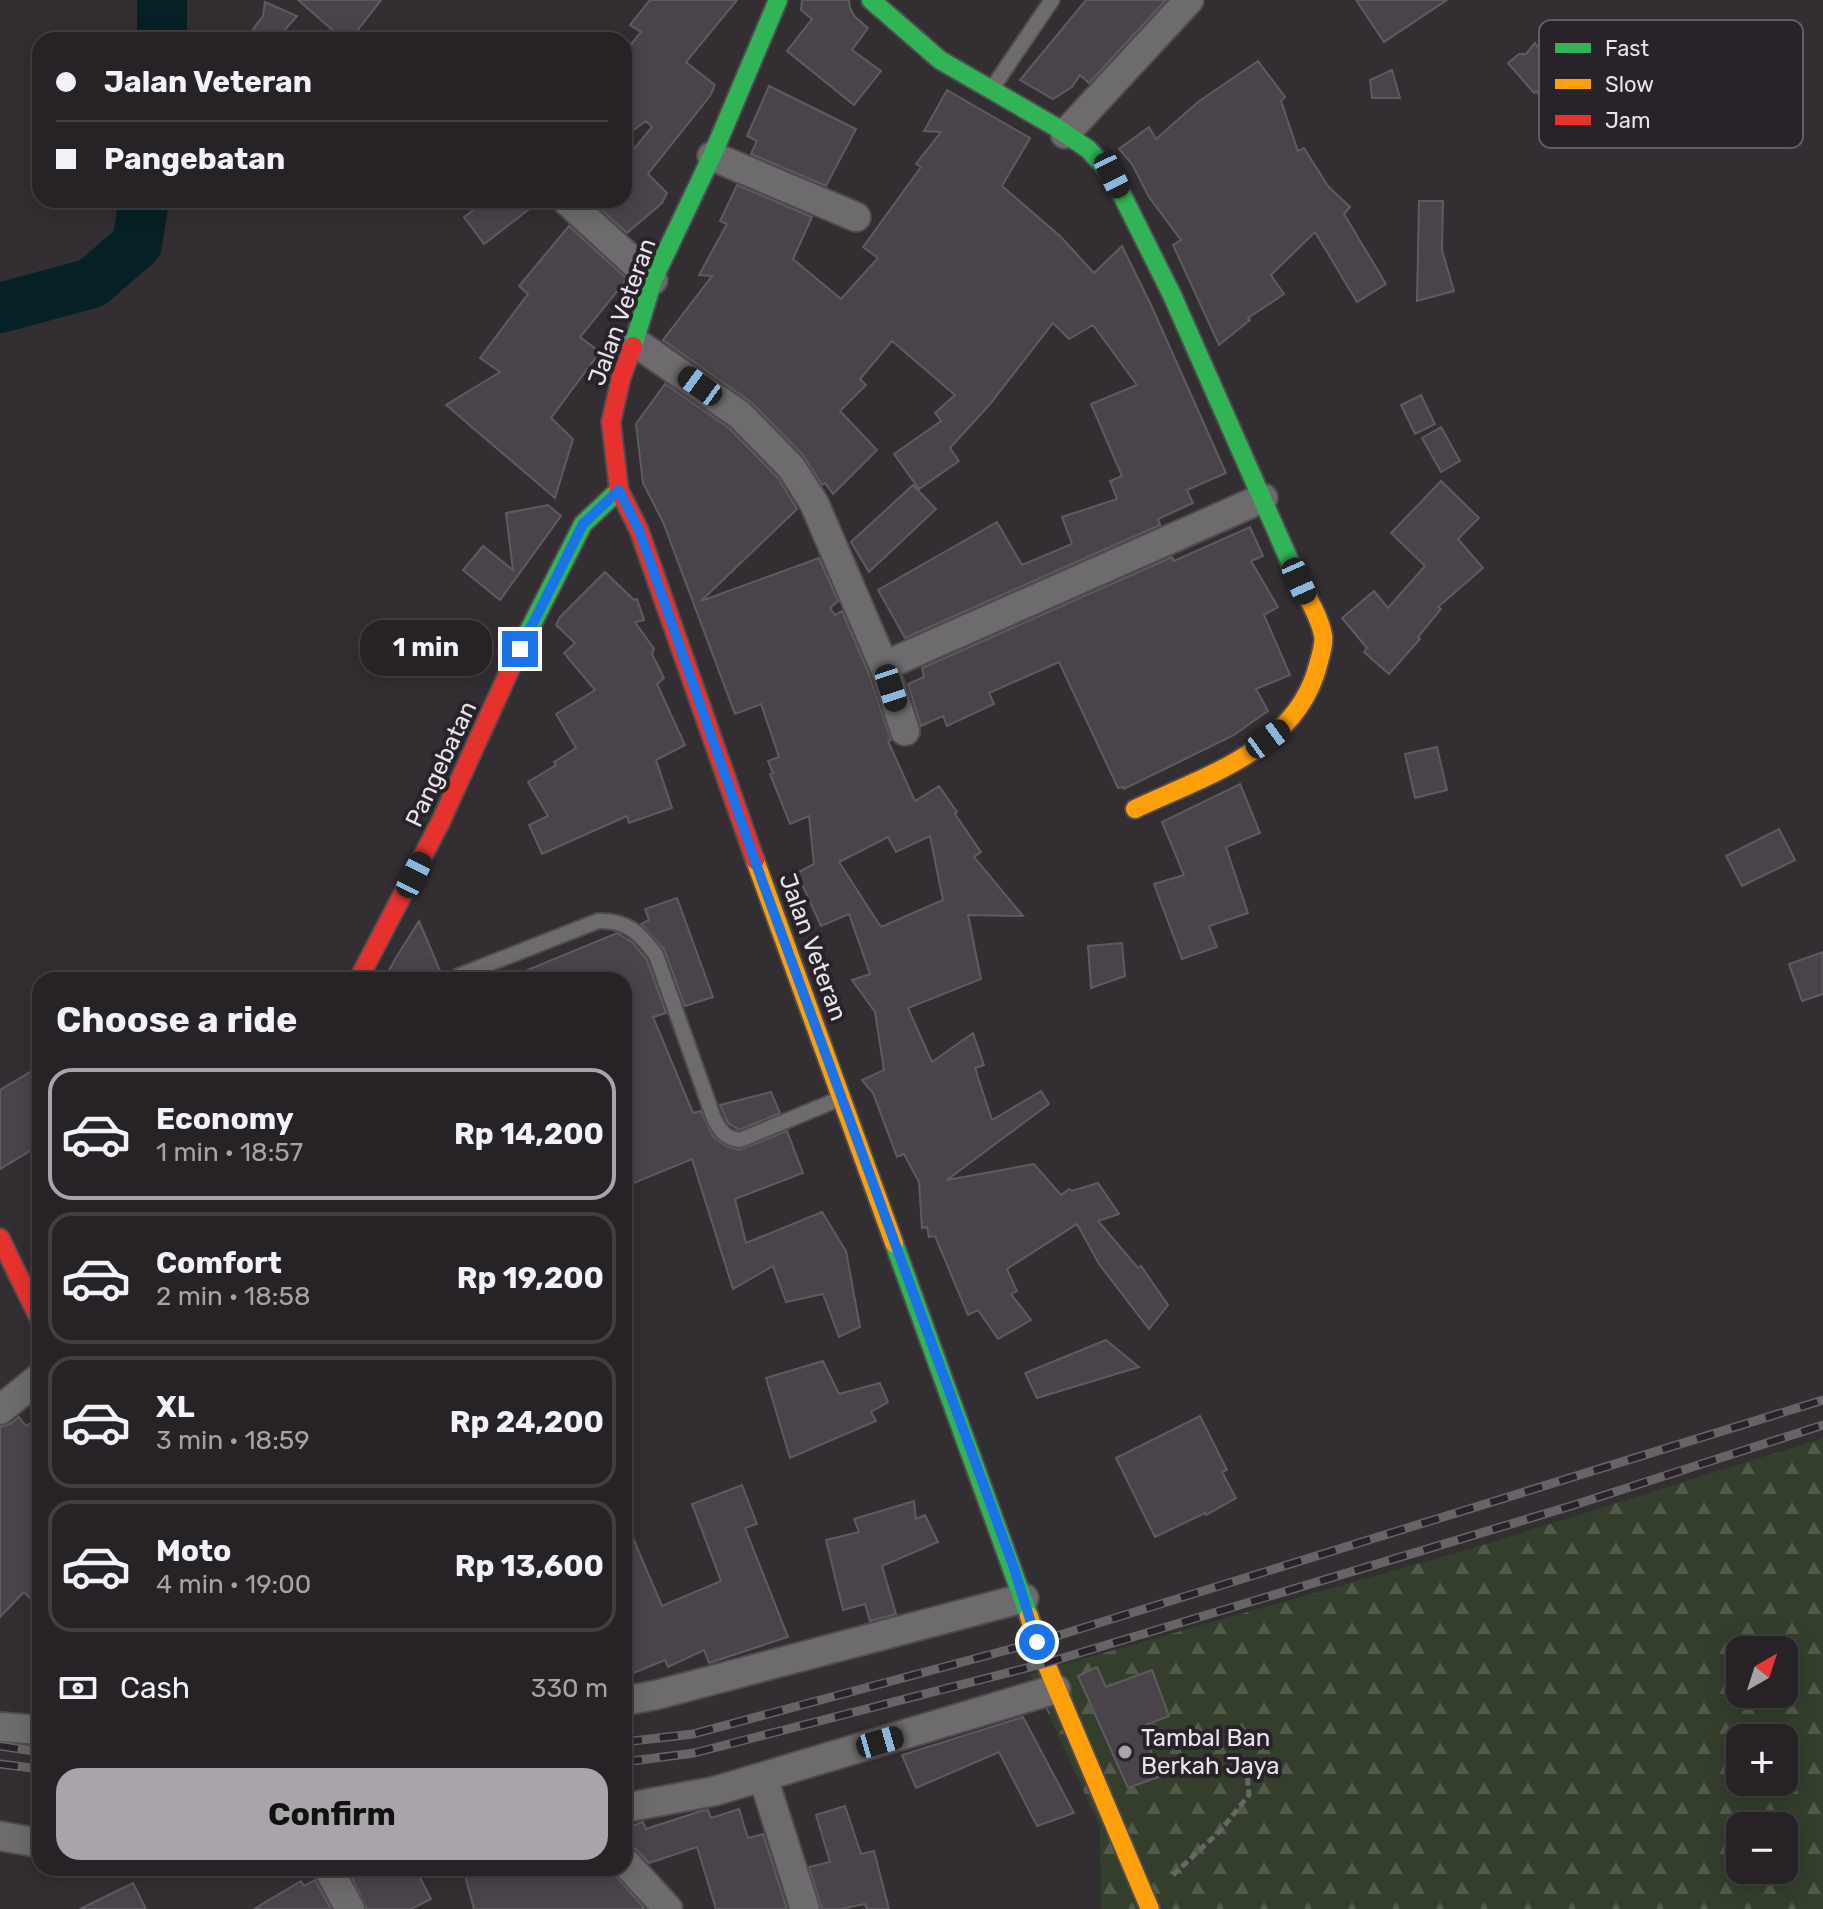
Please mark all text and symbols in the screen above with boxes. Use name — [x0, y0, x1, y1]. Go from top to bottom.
legend — [1539, 20, 1803, 148]
text: Fast — [1605, 35, 1650, 62]
text: Jalan Veteran — [104, 64, 312, 100]
text: Slow — [1605, 71, 1654, 98]
text: Jam — [1605, 107, 1651, 134]
text: Pangebatan — [104, 141, 285, 177]
car — [1091, 148, 1133, 202]
street label: Jalan Veteran — [582, 235, 662, 389]
car — [674, 362, 726, 410]
car — [1278, 554, 1320, 608]
callout: 1 min — [360, 621, 492, 677]
route end — [502, 631, 538, 667]
text: 1 min — [393, 632, 459, 663]
car — [872, 661, 910, 715]
street label: Pangebatan — [400, 697, 482, 831]
car — [1242, 715, 1294, 763]
car — [393, 848, 435, 902]
street label: Jalan Veteran — [773, 870, 853, 1024]
text: Choose a ride — [56, 998, 297, 1041]
icon: car — [60, 1098, 132, 1170]
text: Economy — [156, 1101, 294, 1137]
text: Rp 14,200 — [454, 1116, 604, 1152]
text: 1 min · 18:57 — [156, 1137, 303, 1168]
icon: car — [60, 1242, 132, 1314]
text: Comfort — [156, 1245, 282, 1281]
text: Rp 19,200 — [457, 1260, 604, 1296]
text: 2 min · 18:58 — [156, 1281, 310, 1312]
icon: car — [60, 1386, 132, 1458]
text: XL — [156, 1389, 195, 1425]
text: Rp 24,200 — [450, 1404, 604, 1440]
text: 3 min · 18:59 — [156, 1425, 310, 1456]
icon: car — [60, 1530, 132, 1602]
text: Moto — [156, 1533, 231, 1569]
text: Rp 13,600 — [455, 1548, 604, 1584]
text: 4 min · 19:00 — [156, 1569, 311, 1600]
route start — [1019, 1624, 1055, 1660]
north arrow — [1726, 1636, 1798, 1708]
map controls — [1726, 1636, 1798, 1884]
icon: cash — [56, 1666, 100, 1710]
text: Cash — [120, 1670, 190, 1706]
text: 330 m — [531, 1673, 608, 1704]
car — [854, 1724, 906, 1760]
place label: Tambal Ban Berkah Jaya — [1141, 1724, 1280, 1780]
button: + — [1726, 1724, 1798, 1796]
marker: Tambal Ban Berkah Jaya — [1116, 1743, 1134, 1761]
button: Confirm — [56, 1768, 608, 1860]
button: − — [1726, 1812, 1798, 1884]

